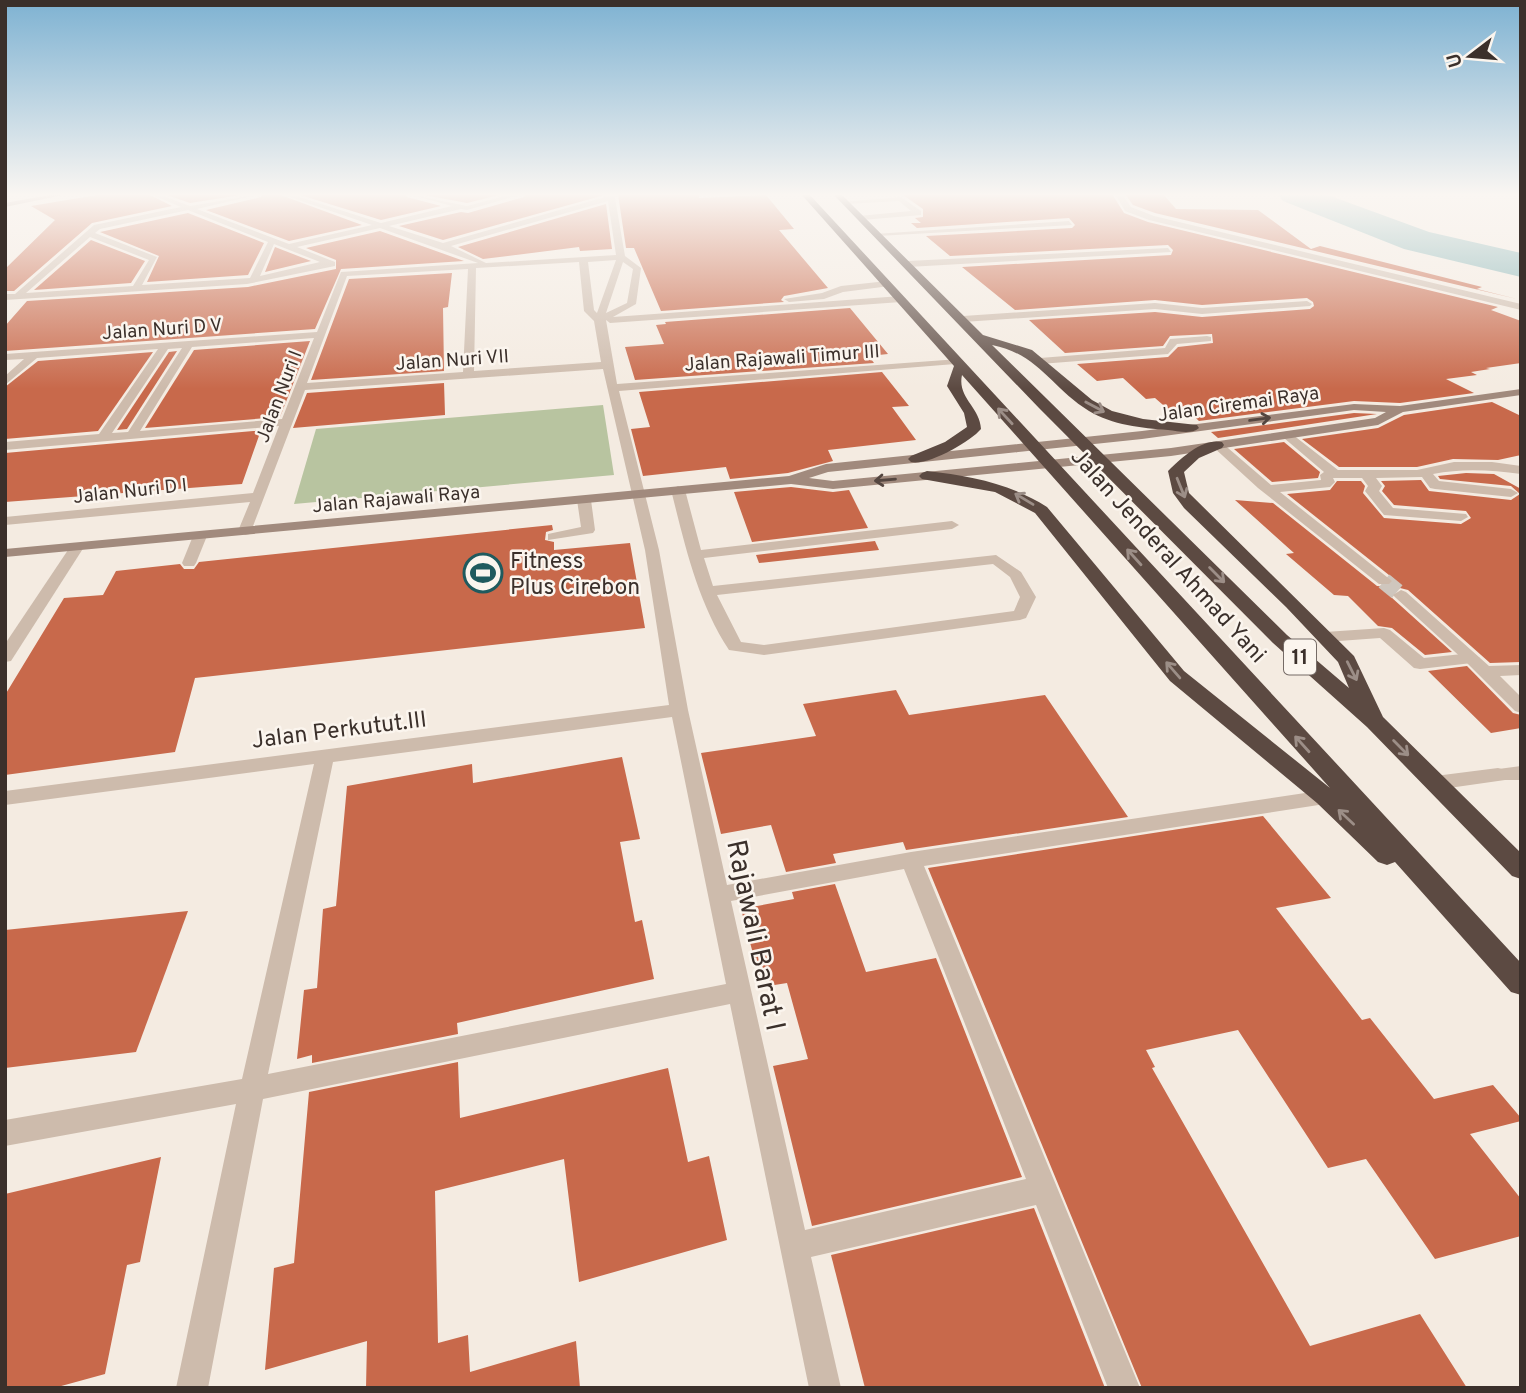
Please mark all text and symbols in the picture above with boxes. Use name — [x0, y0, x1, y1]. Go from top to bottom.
north arrow — [1435, 21, 1505, 91]
text: U — [1442, 50, 1469, 70]
street label: Jalan Nuri D V — [101, 314, 223, 346]
street label: Jalan Rajawali Timur III — [684, 340, 881, 378]
street label: Jalan Nuri VII — [394, 345, 510, 377]
street label: Jalan Nuri I — [251, 347, 308, 446]
street label: Jalan Ciremai Raya — [1156, 382, 1321, 428]
one-way arrow — [1084, 401, 1105, 414]
one-way arrow — [997, 408, 1014, 425]
one-way arrow — [1248, 412, 1270, 425]
street label: Jalan Jenderal Ahmad Yani — [1063, 443, 1271, 670]
street label: Jalan Nuri D I — [72, 474, 188, 510]
one-way arrow — [874, 474, 896, 487]
one-way arrow — [1175, 477, 1188, 498]
street label: Jalan Rajawali Raya — [311, 481, 481, 519]
one-way arrow — [1015, 492, 1035, 506]
place label: Fitness Plus Cirebon — [510, 548, 640, 603]
one-way arrow — [1125, 549, 1142, 566]
sports icon: Fitness Plus Cirebon — [462, 552, 504, 594]
one-way arrow — [1209, 567, 1226, 584]
road number: 11 — [1284, 640, 1316, 674]
one-way arrow — [1345, 660, 1359, 681]
one-way arrow — [1165, 661, 1181, 679]
street label: Jalan Perkutut.III — [250, 706, 428, 757]
one-way arrow — [1294, 736, 1311, 753]
one-way arrow — [1392, 740, 1409, 757]
one-way arrow — [1337, 809, 1355, 825]
street label: Rajawali Barat I — [716, 837, 792, 1034]

